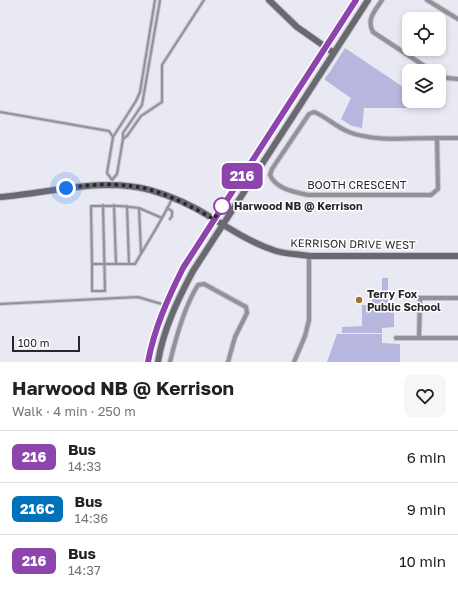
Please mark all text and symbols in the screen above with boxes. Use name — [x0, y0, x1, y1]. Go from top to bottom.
map controls — [402, 12, 446, 108]
button: locate — [402, 12, 446, 56]
button: layers — [402, 64, 446, 108]
line badge: 216 — [219, 163, 265, 189]
text: 216 — [230, 167, 254, 184]
your location — [56, 178, 76, 198]
street label: BOOTH CRESCENT — [307, 178, 407, 191]
marker: Harwood NB @ Kerrison — [213, 197, 231, 215]
place label: Harwood NB @ Kerrison — [234, 199, 363, 212]
street label: KERRISON DRIVE WEST — [290, 236, 416, 251]
place label: Terry Fox Public School — [367, 287, 441, 313]
marker: Terry Fox Public School — [354, 295, 364, 305]
scale bar — [12, 334, 80, 353]
text: 100 m — [18, 336, 49, 349]
button: heart — [404, 375, 446, 417]
text: Harwood NB @ Kerrison — [12, 376, 234, 399]
text: Walk · 4 min · 250 m — [12, 403, 136, 419]
text: Bus — [68, 440, 96, 458]
text: 216 — [22, 448, 46, 465]
text: 6 min — [407, 448, 446, 466]
text: 14:33 — [68, 458, 101, 474]
text: Bus — [75, 492, 103, 510]
text: 216C — [20, 500, 55, 517]
text: 9 min — [407, 500, 446, 518]
text: 14:36 — [75, 510, 108, 526]
text: Bus — [68, 544, 96, 562]
text: 216 — [22, 552, 46, 569]
text: 10 min — [399, 552, 446, 570]
text: 14:37 — [68, 562, 101, 578]

